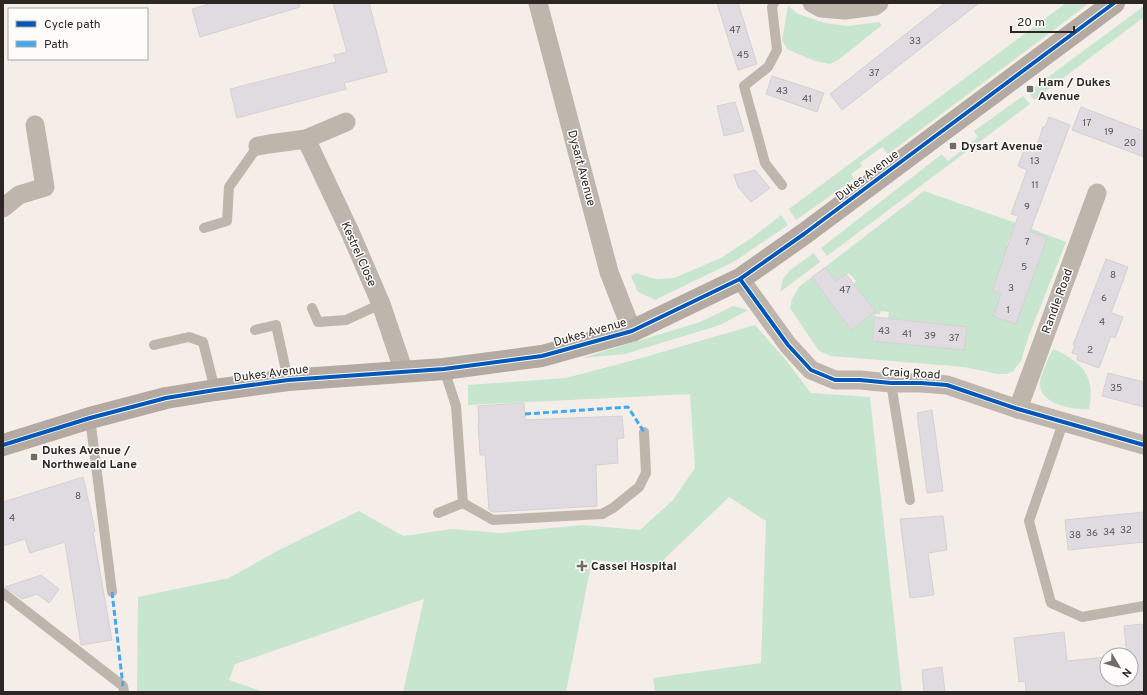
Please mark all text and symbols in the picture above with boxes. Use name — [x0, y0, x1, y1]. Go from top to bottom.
legend — [8, 8, 148, 60]
scale bar — [1011, 8, 1074, 34]
text: 20 m — [1017, 15, 1045, 31]
text: Cycle path — [44, 17, 101, 33]
house number: 47 — [729, 24, 741, 37]
house number: 33 — [909, 35, 921, 48]
text: Path — [44, 37, 69, 53]
house number: 45 — [737, 49, 749, 62]
house number: 37 — [868, 67, 880, 80]
place label: Ham / Dukes Avenue — [1038, 75, 1111, 105]
marker: Ham / Dukes Avenue — [1025, 84, 1035, 94]
house number: 43 — [776, 85, 788, 98]
house number: 41 — [802, 93, 812, 106]
house number: 17 — [1083, 117, 1091, 130]
house number: 19 — [1104, 126, 1114, 139]
street label: Dysart Avenue — [563, 129, 599, 208]
house number: 20 — [1124, 137, 1136, 150]
place label: Dysart Avenue — [961, 139, 1043, 155]
marker: Dysart Avenue — [948, 141, 958, 151]
street label: Dukes Avenue — [833, 147, 903, 205]
house number: 13 — [1030, 155, 1040, 168]
house number: 11 — [1031, 179, 1039, 192]
house number: 9 — [1024, 201, 1030, 214]
street label: Kestrel Close — [337, 219, 380, 290]
house number: 7 — [1024, 236, 1030, 249]
house number: 5 — [1021, 261, 1027, 274]
street label: Randle Road — [1039, 267, 1077, 336]
house number: 8 — [1110, 269, 1116, 282]
house number: 3 — [1008, 282, 1014, 295]
house number: 47 — [839, 284, 851, 297]
house number: 6 — [1101, 292, 1107, 305]
house number: 1 — [1006, 304, 1010, 317]
street label: Dukes Avenue — [552, 315, 629, 351]
house number: 4 — [1099, 316, 1105, 329]
house number: 43 — [878, 325, 890, 338]
house number: 41 — [902, 328, 912, 341]
house number: 39 — [924, 330, 936, 343]
house number: 37 — [948, 332, 960, 345]
house number: 2 — [1087, 344, 1093, 357]
street label: Dukes Avenue — [233, 361, 310, 387]
street label: Craig Road — [881, 364, 941, 384]
house number: 35 — [1110, 382, 1122, 395]
place label: Dukes Avenue / Northweald Lane — [42, 443, 137, 473]
marker: Dukes Avenue / Northweald Lane — [29, 452, 39, 462]
house number: 8 — [75, 490, 81, 503]
house number: 4 — [9, 512, 15, 525]
house number: 32 — [1120, 524, 1132, 537]
house number: 34 — [1103, 526, 1115, 539]
house number: 36 — [1086, 527, 1098, 540]
house number: 38 — [1069, 529, 1081, 542]
place label: Cassel Hospital — [591, 559, 677, 575]
marker: Cassel Hospital — [576, 560, 588, 572]
north arrow — [1099, 647, 1139, 687]
text: N — [1118, 665, 1134, 680]

